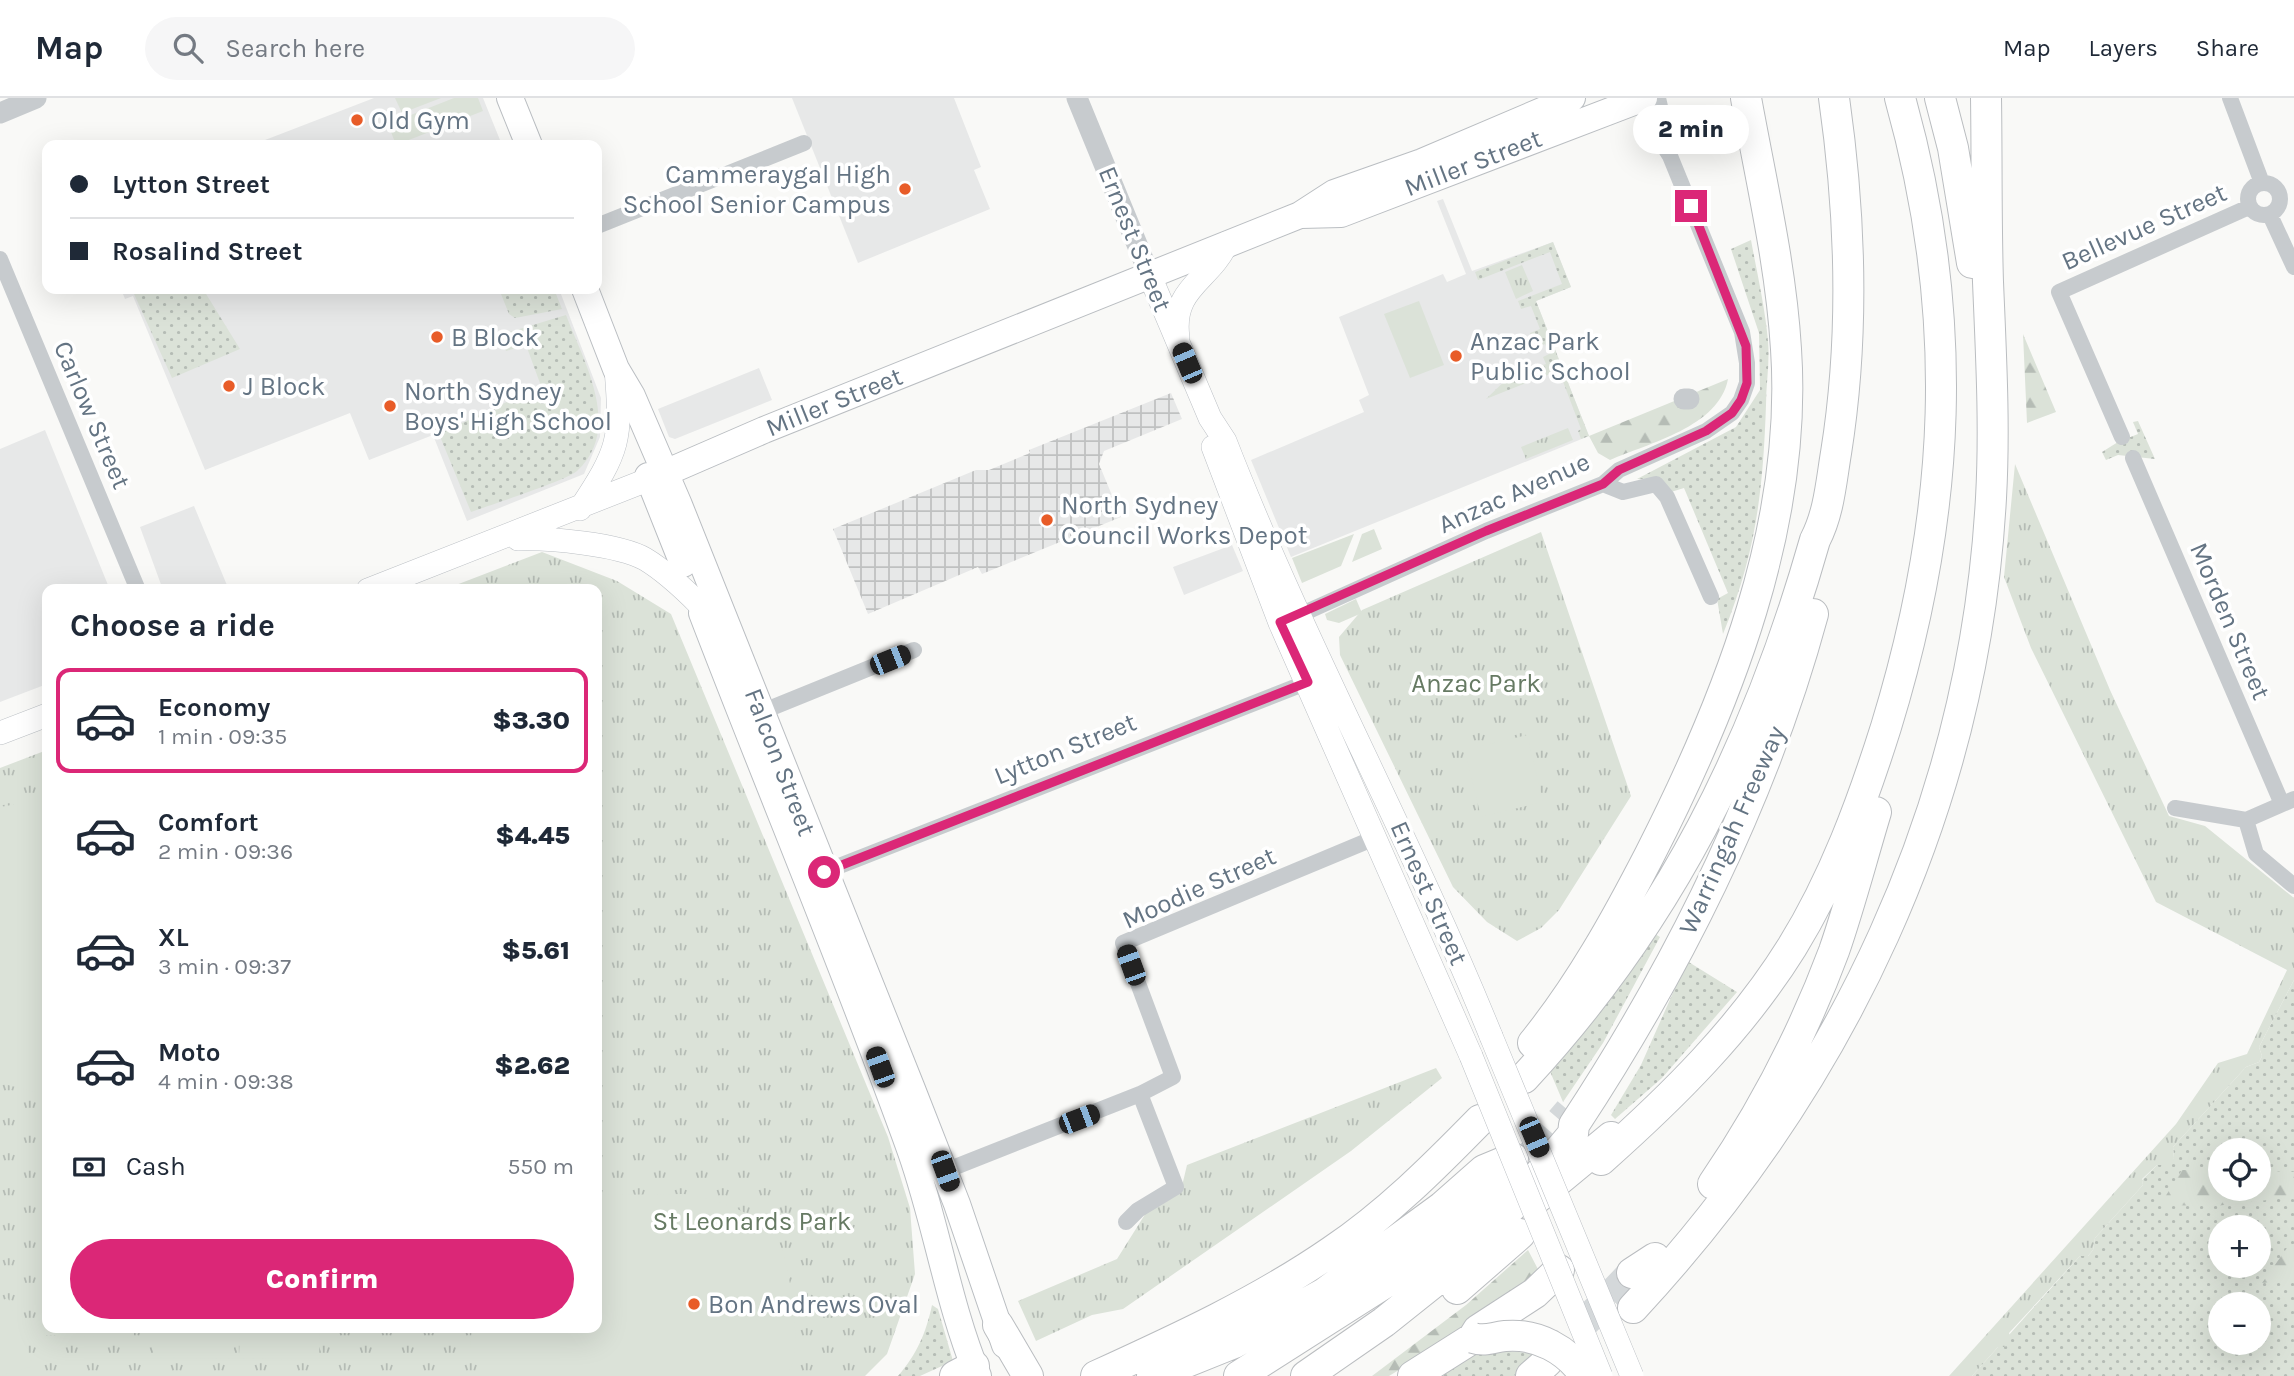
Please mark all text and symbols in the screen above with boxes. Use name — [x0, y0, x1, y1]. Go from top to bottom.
search box — [145, 17, 635, 80]
text: Map — [35, 29, 103, 67]
icon: search — [169, 29, 207, 67]
text: Search here — [225, 33, 365, 64]
text: Map — [2003, 34, 2051, 62]
text: Layers — [2089, 34, 2158, 62]
text: Share — [2196, 34, 2259, 62]
place label: Old Gym — [371, 105, 470, 136]
callout: 2 min — [1633, 105, 1749, 154]
marker: Old Gym — [349, 112, 365, 128]
text: 2 min — [1658, 116, 1724, 143]
street label: Miller Street — [1400, 123, 1546, 203]
place label: Cammeraygal High School Senior Campus — [623, 159, 891, 220]
street label: Ernest Street — [1092, 162, 1178, 316]
text: Lytton Street — [112, 169, 270, 200]
street label: Bellevue Street — [2057, 177, 2231, 277]
marker: Cammeraygal High School Senior Campus — [897, 181, 913, 197]
route end — [1675, 190, 1707, 222]
text: Rosalind Street — [112, 236, 302, 267]
place label: B Block — [451, 322, 539, 353]
place label: Anzac Park Public School — [1470, 326, 1631, 387]
marker: B Block — [429, 329, 445, 345]
street label: Carlow Street — [47, 336, 137, 494]
car — [1170, 340, 1205, 386]
marker: Anzac Park Public School — [1448, 348, 1464, 364]
street label: Miller Street — [761, 360, 907, 443]
place label: J Block — [243, 371, 325, 402]
place label: North Sydney Boys' High School — [404, 376, 612, 437]
marker: J Block — [221, 378, 237, 394]
marker: North Sydney Boys' High School — [382, 398, 398, 414]
street label: Anzac Avenue — [1433, 446, 1595, 540]
place label: North Sydney Council Works Depot — [1061, 490, 1308, 551]
marker: North Sydney Council Works Depot — [1039, 512, 1055, 528]
street label: Morden Street — [2183, 538, 2277, 704]
text: Choose a ride — [70, 607, 275, 644]
car — [867, 642, 914, 678]
park label: Anzac Park — [1411, 668, 1541, 699]
street label: Falcon Street — [738, 684, 822, 840]
icon: car — [74, 689, 137, 752]
text: Economy — [158, 692, 270, 723]
text: $3.30 — [492, 705, 570, 736]
street label: Lytton Street — [989, 706, 1141, 792]
street label: Warringah Freeway — [1672, 721, 1792, 939]
text: 1 min · 09:35 — [158, 723, 287, 750]
icon: car — [74, 804, 137, 867]
text: Comfort — [158, 807, 259, 838]
street label: Ernest Street — [1384, 816, 1475, 970]
text: $4.45 — [495, 820, 570, 851]
text: 2 min · 09:36 — [158, 838, 293, 865]
street label: Moodie Street — [1118, 840, 1281, 936]
route start — [808, 856, 840, 888]
icon: car — [74, 919, 137, 982]
text: XL — [158, 922, 189, 953]
text: $5.61 — [502, 935, 570, 966]
car — [1114, 942, 1149, 988]
text: 3 min · 09:37 — [158, 953, 291, 980]
icon: car — [74, 1034, 137, 1097]
text: Moto — [158, 1037, 220, 1068]
car — [863, 1044, 898, 1090]
text: $2.62 — [494, 1050, 570, 1081]
text: 4 min · 09:38 — [158, 1068, 294, 1095]
car — [1056, 1102, 1103, 1136]
car — [1517, 1114, 1552, 1160]
map controls — [2208, 1138, 2271, 1355]
button: locate — [2208, 1138, 2271, 1201]
icon: cash — [70, 1148, 108, 1186]
car — [928, 1148, 963, 1194]
text: Cash — [126, 1151, 186, 1182]
text: 550 m — [507, 1153, 574, 1180]
park label: St Leonards Park — [653, 1206, 851, 1237]
button: + — [2208, 1215, 2271, 1278]
button: Confirm — [70, 1239, 574, 1319]
place label: Bon Andrews Oval — [708, 1289, 919, 1320]
button: − — [2208, 1292, 2271, 1355]
marker: Bon Andrews Oval — [686, 1296, 702, 1312]

